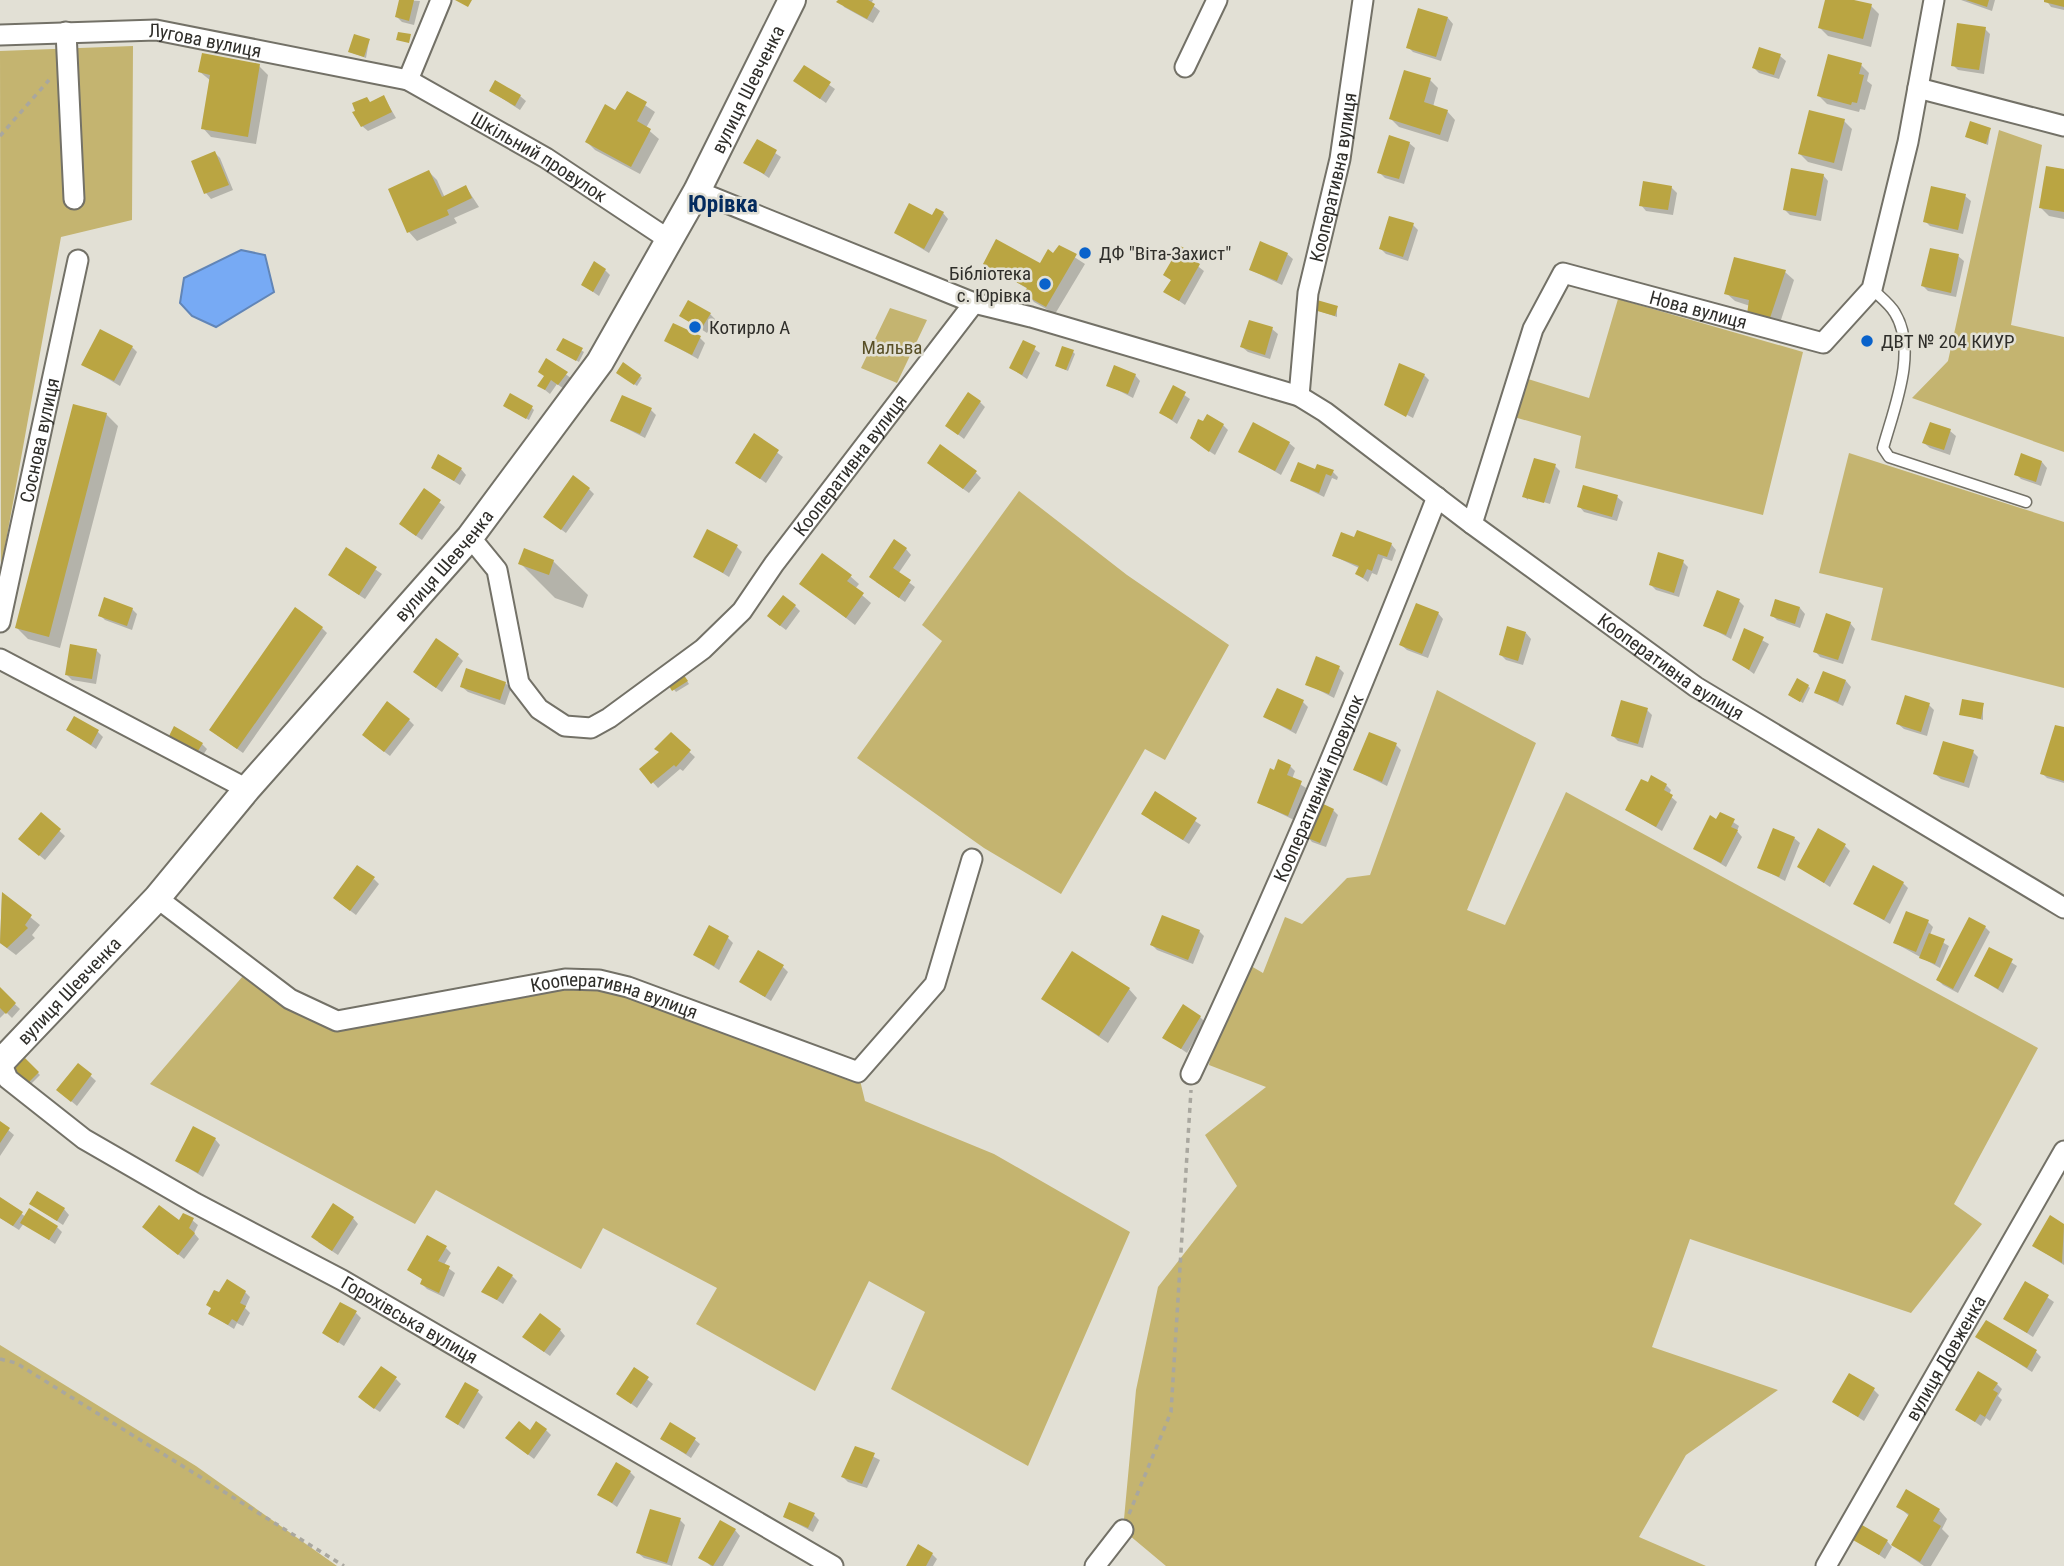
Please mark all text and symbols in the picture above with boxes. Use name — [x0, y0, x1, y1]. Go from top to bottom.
street label: Лугова вулиця — [148, 18, 263, 62]
street label: вулиця Шевченка — [706, 21, 789, 157]
street label: Кооперативна вулиця — [1304, 91, 1361, 264]
street label: Шкільний провулок — [467, 107, 612, 207]
district label: Юрівка — [688, 191, 758, 218]
place label: ДФ "Віта-Захист" — [1099, 242, 1231, 265]
marker: ДФ "Віта-Захист" — [1077, 245, 1093, 261]
place label: Бібліотека с. Юрівка — [949, 262, 1031, 307]
marker: Бібліотека с. Юрівка — [1037, 276, 1053, 292]
street label: Нова вулиця — [1647, 285, 1750, 334]
place label: Котирло А — [709, 316, 790, 339]
marker: Котирло А — [687, 319, 703, 335]
place label: ДВТ № 204 КИУР — [1881, 330, 2015, 353]
marker: ДВТ № 204 КИУР — [1859, 333, 1875, 349]
park label: Мальва — [862, 336, 922, 359]
street label: Соснова вулиця — [15, 376, 64, 505]
street label: Кооперативна вулиця — [788, 389, 912, 540]
street label: вулиця Шевченка — [389, 505, 498, 626]
street label: Кооперативна вулиця — [1593, 608, 1748, 725]
street label: Кооперативний провулок — [1268, 691, 1368, 885]
street label: вулиця Шевченка — [12, 932, 126, 1049]
street label: Кооперативна вулиця — [528, 967, 701, 1023]
street label: Горохівська вулиця — [337, 1271, 482, 1368]
street label: вулиця Довженка — [1900, 1291, 1990, 1425]

